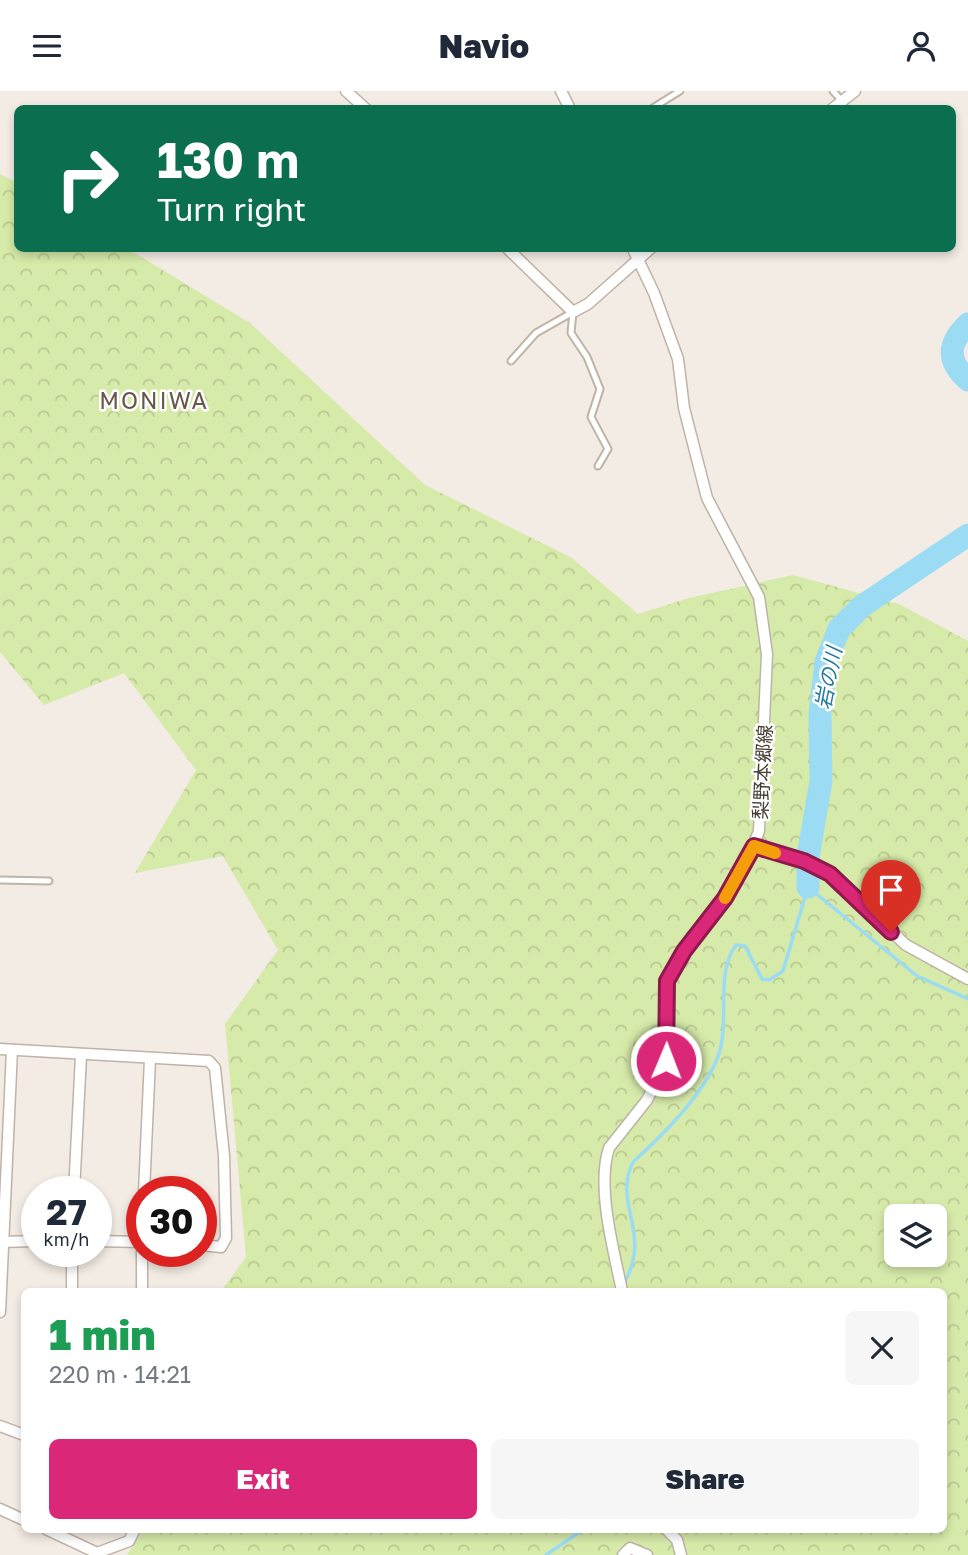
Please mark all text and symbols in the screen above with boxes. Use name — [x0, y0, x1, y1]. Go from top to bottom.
icon: menu — [28, 27, 66, 65]
text: Navio — [439, 27, 529, 65]
icon: person — [902, 27, 940, 65]
text: 130 m — [157, 130, 299, 189]
icon: right — [42, 133, 133, 224]
text: Turn right — [157, 190, 306, 228]
district label: MONIWA — [99, 386, 209, 414]
water label: 岩の川 — [809, 643, 847, 711]
street label: 梨野本郷線 — [748, 724, 776, 820]
pin — [861, 860, 921, 932]
icon: arrive — [872, 871, 910, 909]
position arrow — [629, 1024, 703, 1098]
speed limit sign: 30 — [126, 1176, 217, 1267]
text: 27 — [46, 1191, 87, 1233]
map controls — [884, 1204, 947, 1267]
button: layers — [884, 1204, 947, 1267]
text: km/h — [44, 1228, 89, 1250]
text: 1 min — [49, 1309, 156, 1359]
button: close — [845, 1311, 919, 1385]
text: 220 m · 14:21 — [49, 1360, 191, 1388]
button: Exit — [49, 1439, 477, 1519]
button: Share — [491, 1439, 919, 1519]

